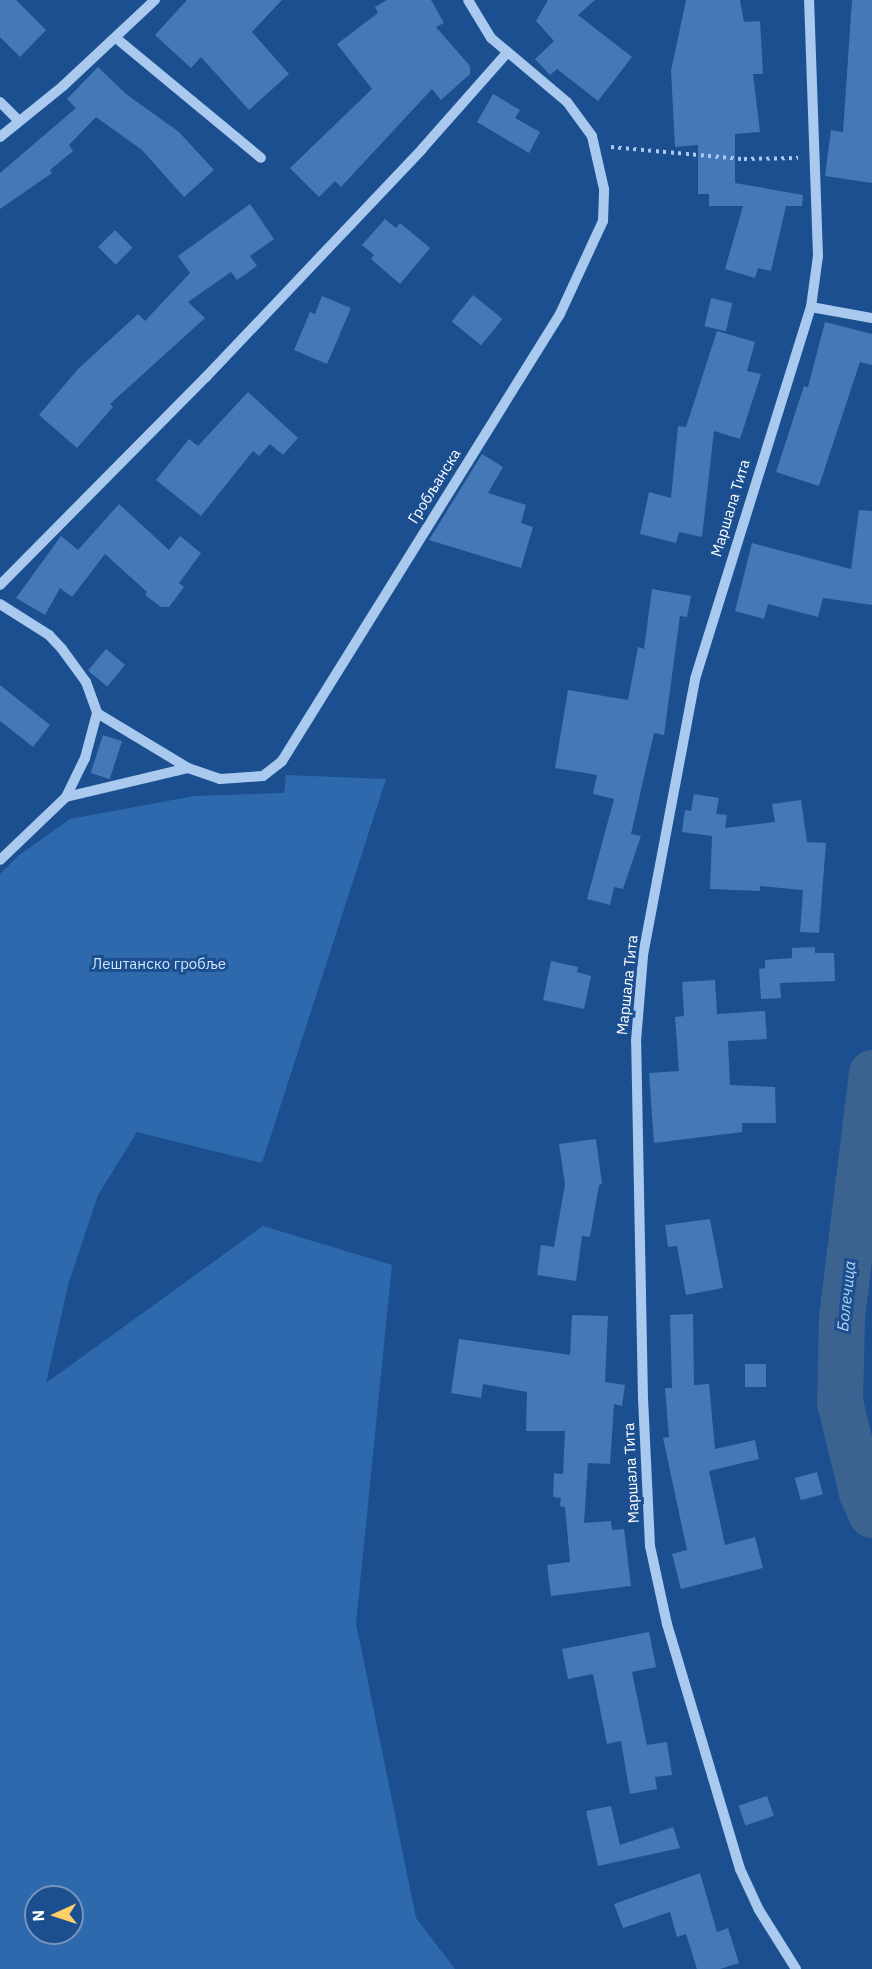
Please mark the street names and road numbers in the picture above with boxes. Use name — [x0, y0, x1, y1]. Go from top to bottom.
street label: Гробљанска — [404, 445, 464, 527]
street label: Маршала Тита — [707, 457, 753, 559]
street label: Маршала Тита — [613, 934, 641, 1036]
street label: Маршала Тита — [619, 1422, 643, 1524]

